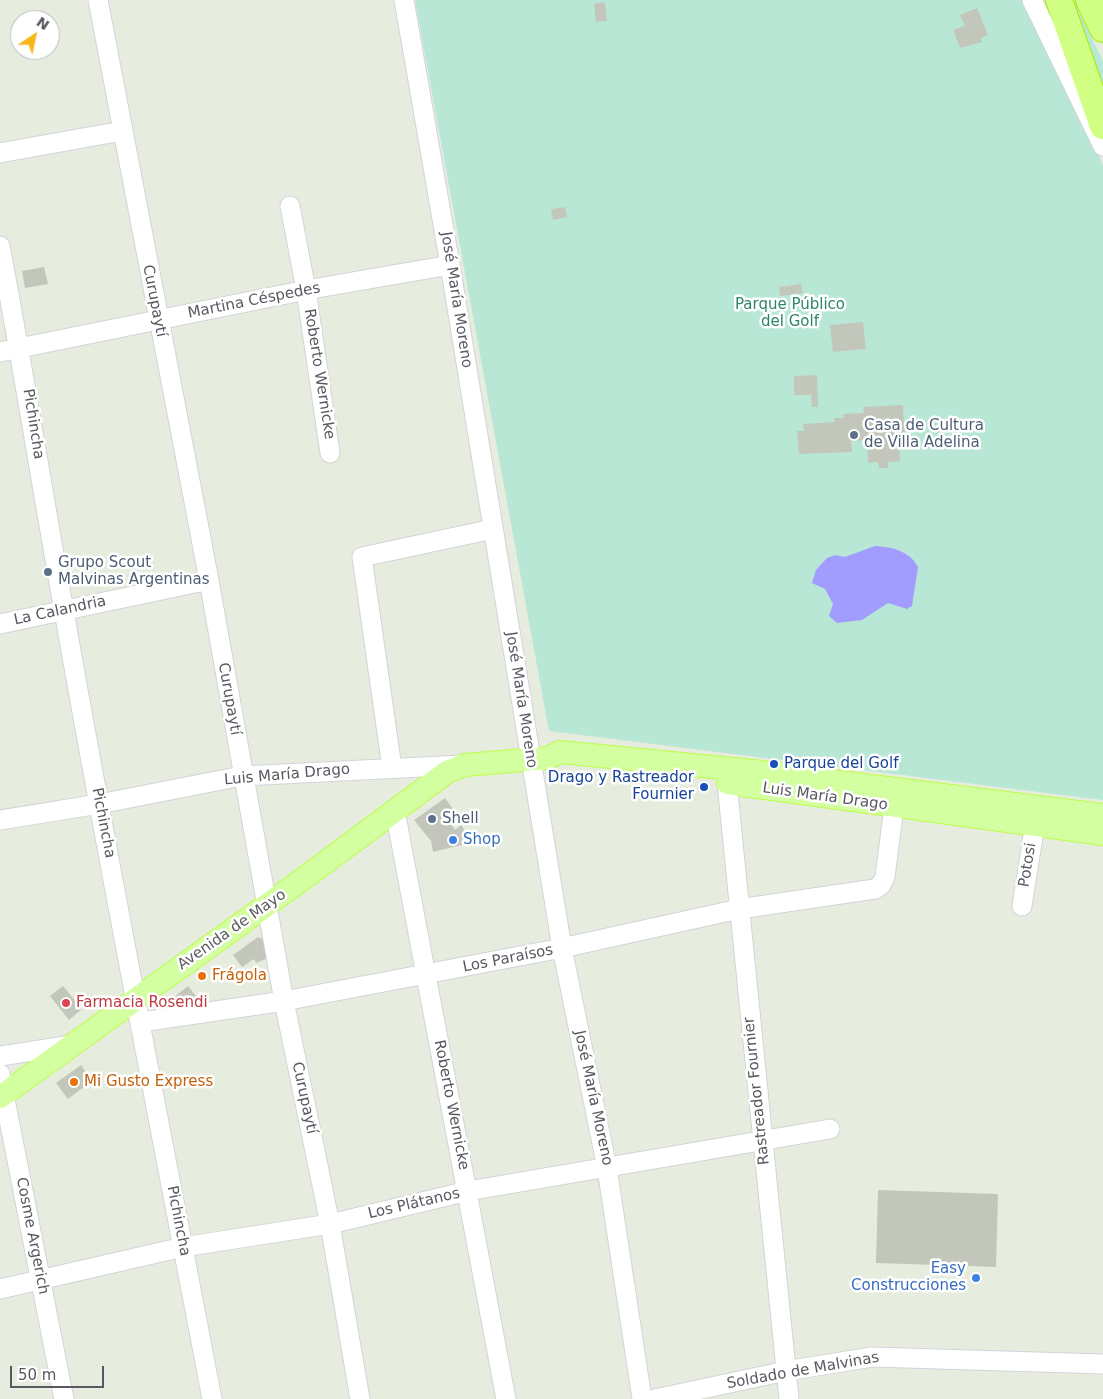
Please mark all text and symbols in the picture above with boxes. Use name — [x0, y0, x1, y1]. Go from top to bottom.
north arrow — [10, 10, 60, 60]
text: N — [33, 13, 52, 33]
street label: José María Moreno — [436, 231, 476, 369]
street label: Curupaytí — [138, 263, 170, 339]
street label: Martina Céspedes — [186, 279, 322, 323]
park label: Parque Público del Golf — [735, 296, 845, 331]
street label: Roberto Wernicke — [300, 307, 338, 441]
street label: Pichincha — [19, 387, 47, 461]
place label: Casa de Cultura de Villa Adelina — [864, 417, 984, 452]
marker: Casa de Cultura de Villa Adelina — [848, 429, 860, 441]
place label: Grupo Scout Malvinas Argentinas — [58, 554, 210, 589]
marker: Grupo Scout Malvinas Argentinas — [42, 566, 54, 578]
street label: La Calandria — [12, 592, 108, 630]
street label: José María Moreno — [501, 631, 541, 769]
street label: Curupaytí — [214, 661, 244, 737]
place label: Parque del Golf — [784, 755, 898, 773]
marker: Parque del Golf — [768, 758, 780, 770]
street label: Luis María Drago — [223, 761, 351, 789]
place label: Drago y Rastreador Fournier — [548, 769, 694, 804]
street label: Luis María Drago — [761, 779, 889, 815]
marker: Drago y Rastreador Fournier — [698, 781, 710, 793]
street label: Pichincha — [87, 786, 119, 860]
place label: Shell — [442, 810, 479, 828]
marker: Shell — [426, 813, 438, 825]
place label: Shop — [463, 831, 501, 849]
marker: Shop — [447, 834, 459, 846]
street label: Potosi — [1016, 842, 1040, 888]
street label: Avenida de Mayo — [174, 886, 290, 974]
street label: Los Paraísos — [461, 941, 555, 977]
place label: Frágola — [212, 967, 267, 985]
marker: Frágola — [196, 970, 208, 982]
place label: Farmacia Rosendi — [76, 994, 208, 1012]
marker: Farmacia Rosendi — [60, 997, 72, 1009]
street label: Rastreador Fournier — [740, 1016, 774, 1166]
street label: José María Moreno — [570, 1029, 616, 1167]
street label: Roberto Wernicke — [430, 1038, 472, 1172]
street label: Curupaytí — [288, 1060, 320, 1136]
place label: Mi Gusto Express — [84, 1073, 213, 1091]
marker: Mi Gusto Express — [68, 1076, 80, 1088]
street label: Cosme Argerich — [12, 1176, 52, 1296]
street label: Pichincha — [162, 1184, 194, 1258]
street label: Los Plátanos — [366, 1185, 462, 1223]
place label: Easy Construcciones — [851, 1260, 966, 1295]
marker: Easy Construcciones — [970, 1272, 982, 1284]
street label: Soldado de Malvinas — [725, 1349, 881, 1393]
scale bar — [12, 1356, 106, 1388]
text: 50 m — [18, 1366, 56, 1384]

